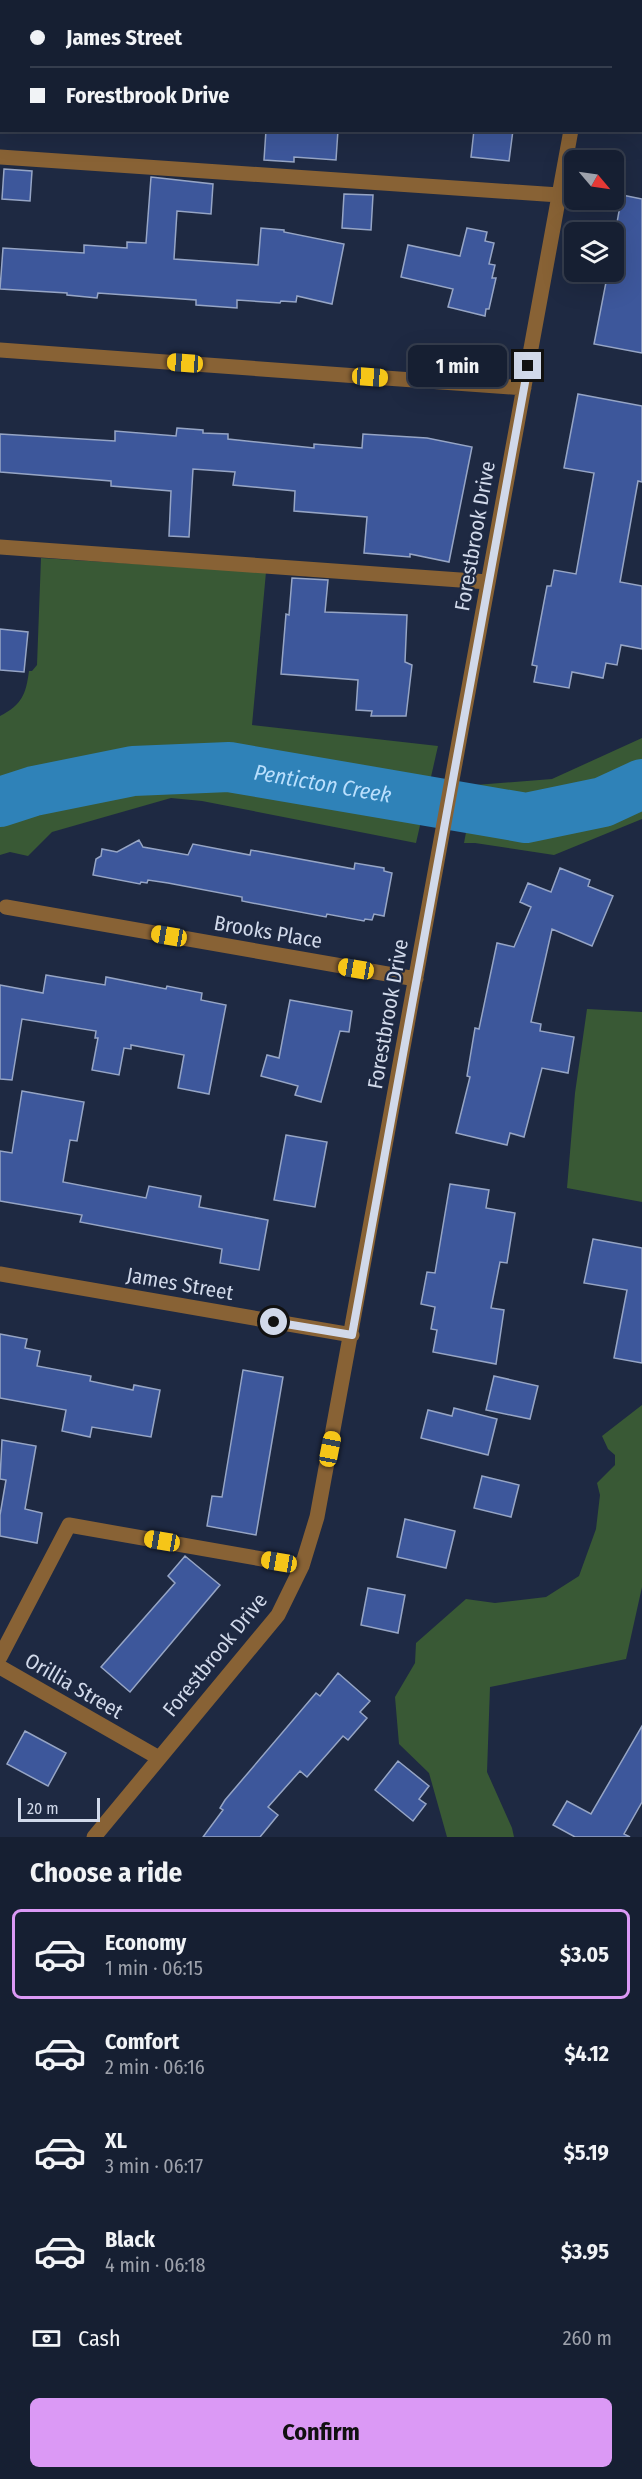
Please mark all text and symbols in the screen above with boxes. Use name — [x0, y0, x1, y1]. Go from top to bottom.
text: James Street — [66, 24, 182, 51]
text: Forestbrook Drive — [66, 82, 229, 109]
north arrow — [564, 150, 624, 210]
map controls — [564, 150, 624, 282]
button: layers — [564, 222, 624, 282]
callout: 1 min — [408, 345, 507, 387]
route end — [514, 352, 541, 379]
car — [166, 353, 204, 373]
text: 1 min — [436, 354, 479, 378]
car — [351, 367, 389, 387]
street label: Forestbrook Drive — [449, 459, 501, 613]
water label: Penticton Creek — [252, 759, 394, 809]
street label: Brooks Place — [212, 910, 324, 954]
car — [150, 924, 188, 948]
street label: Forestbrook Drive — [362, 937, 414, 1091]
car — [337, 957, 375, 981]
street label: James Street — [125, 1262, 236, 1306]
route start — [260, 1308, 287, 1335]
car — [318, 1430, 342, 1468]
car — [143, 1529, 181, 1553]
car — [260, 1550, 298, 1574]
street label: Forestbrook Drive — [157, 1588, 273, 1722]
street label: Orillia Street — [20, 1647, 128, 1725]
scale bar — [18, 1795, 100, 1822]
text: 20 m — [27, 1799, 58, 1818]
text: Choose a ride — [30, 1857, 182, 1889]
icon: car — [33, 1927, 87, 1981]
text: Economy — [105, 1929, 186, 1956]
text: $3.05 — [560, 1941, 609, 1968]
text: 1 min · 06:15 — [105, 1956, 203, 1980]
icon: car — [33, 2026, 87, 2080]
text: Comfort — [105, 2028, 179, 2055]
text: $4.12 — [564, 2040, 609, 2067]
text: 2 min · 06:16 — [105, 2055, 205, 2079]
icon: car — [33, 2125, 87, 2179]
text: XL — [105, 2127, 127, 2154]
text: $5.19 — [564, 2139, 609, 2166]
text: 3 min · 06:17 — [105, 2154, 203, 2178]
icon: car — [33, 2224, 87, 2278]
text: Black — [105, 2226, 155, 2253]
text: $3.95 — [561, 2238, 609, 2265]
text: 4 min · 06:18 — [105, 2253, 206, 2277]
icon: cash — [30, 2322, 63, 2355]
text: Cash — [78, 2325, 121, 2352]
text: 260 m — [563, 2326, 612, 2350]
button: Confirm — [30, 2398, 612, 2467]

